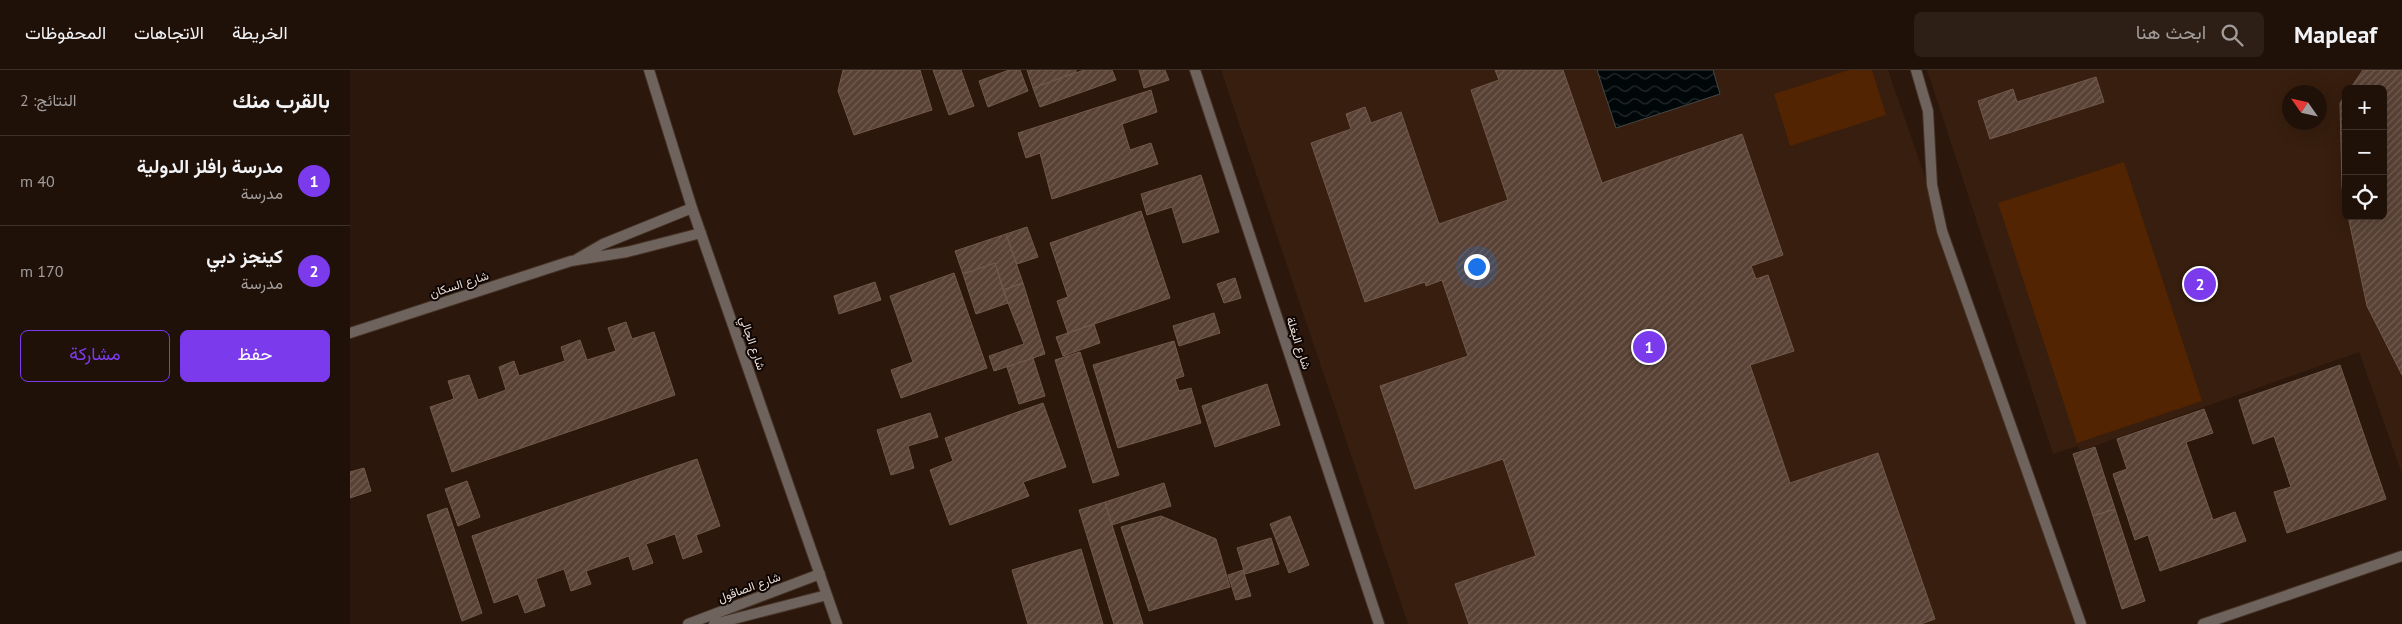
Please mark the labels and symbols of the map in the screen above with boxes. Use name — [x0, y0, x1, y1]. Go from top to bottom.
north arrow — [2282, 85, 2327, 130]
your location — [1464, 254, 1490, 280]
pin: 2 — [2184, 265, 2216, 303]
street label: شارع السكان — [428, 267, 491, 302]
street label: شارع الجالي — [734, 314, 769, 373]
street label: شارع البغلة — [1282, 315, 1315, 372]
pin: 1 — [1633, 328, 1665, 366]
street label: شارع الصاقول — [716, 569, 783, 607]

